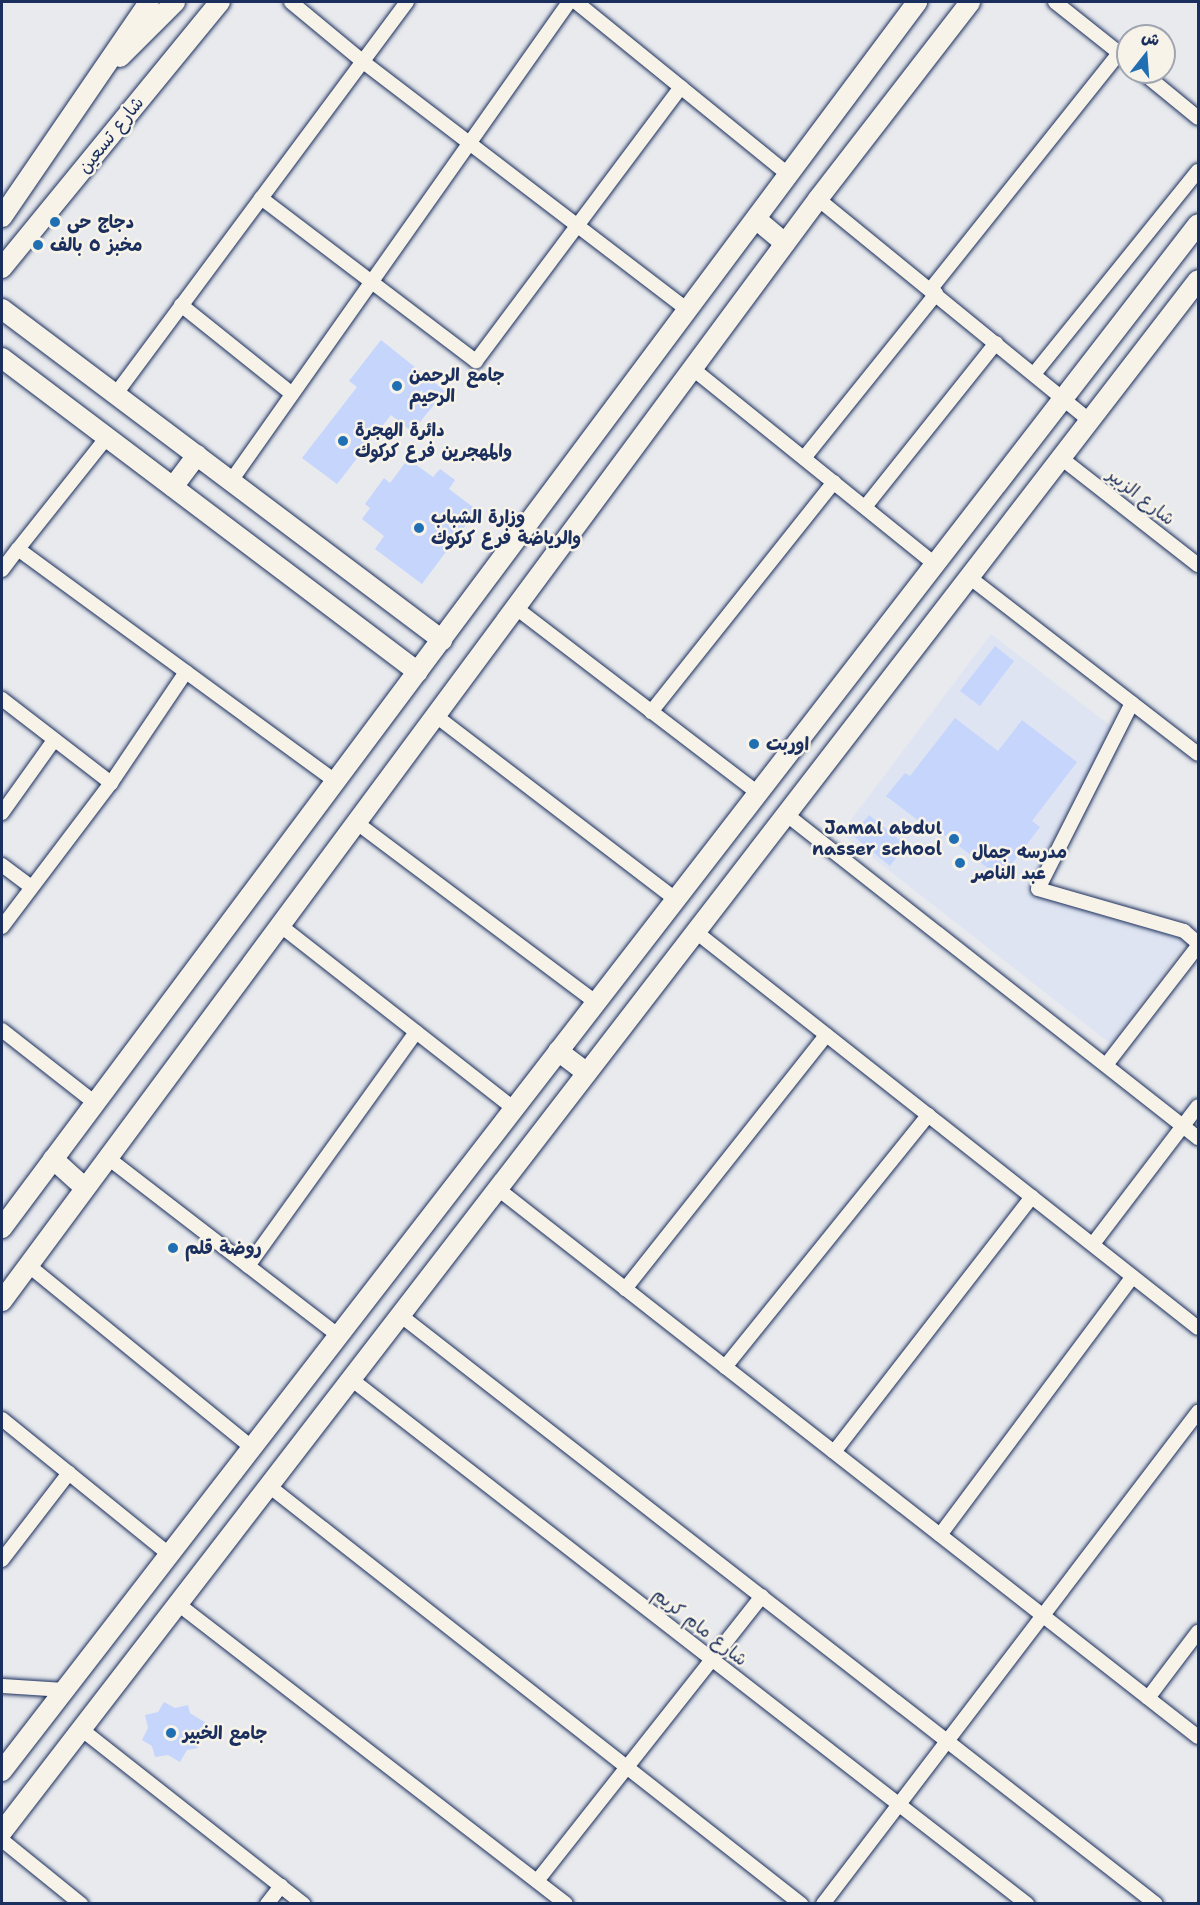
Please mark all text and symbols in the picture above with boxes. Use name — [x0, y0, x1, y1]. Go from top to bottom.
north arrow — [1116, 24, 1176, 84]
text: ش — [1139, 26, 1162, 51]
street label: شارع تسعين — [74, 92, 148, 178]
place label: دجاج حي — [67, 211, 134, 233]
marker: دجاج حي — [48, 215, 62, 229]
place label: مخبز ٥ بالف — [50, 234, 142, 256]
marker: مخبز ٥ بالف — [31, 238, 45, 252]
place label: جامع الرحمن الرحيم — [409, 365, 504, 407]
marker: جامع الرحمن الرحيم — [390, 379, 404, 393]
place label: دائرة الهجرة والمهجرين فرع كركوك — [355, 420, 512, 462]
marker: دائرة الهجرة والمهجرين فرع كركوك — [336, 434, 350, 448]
street label: شارع الزبير — [1103, 464, 1179, 530]
place label: وزارة الشباب والرياضة فرع كركوك — [431, 507, 581, 550]
marker: وزارة الشباب والرياضة فرع كركوك — [412, 521, 426, 535]
place label: اوربت — [766, 733, 809, 755]
marker: اوربت — [747, 737, 761, 751]
place label: Jamal abdul nasser school — [812, 818, 942, 860]
marker: Jamal abdul nasser school — [947, 832, 961, 846]
place label: مدرسه جمال عبد الناصر — [972, 842, 1067, 884]
marker: مدرسه جمال عبد الناصر — [953, 856, 967, 870]
place label: روضة قلم — [185, 1237, 262, 1259]
marker: روضة قلم — [166, 1241, 180, 1255]
street label: شارع مام كريم — [648, 1583, 752, 1671]
place label: جامع الخبير — [183, 1722, 267, 1744]
marker: جامع الخبير — [164, 1726, 178, 1740]

